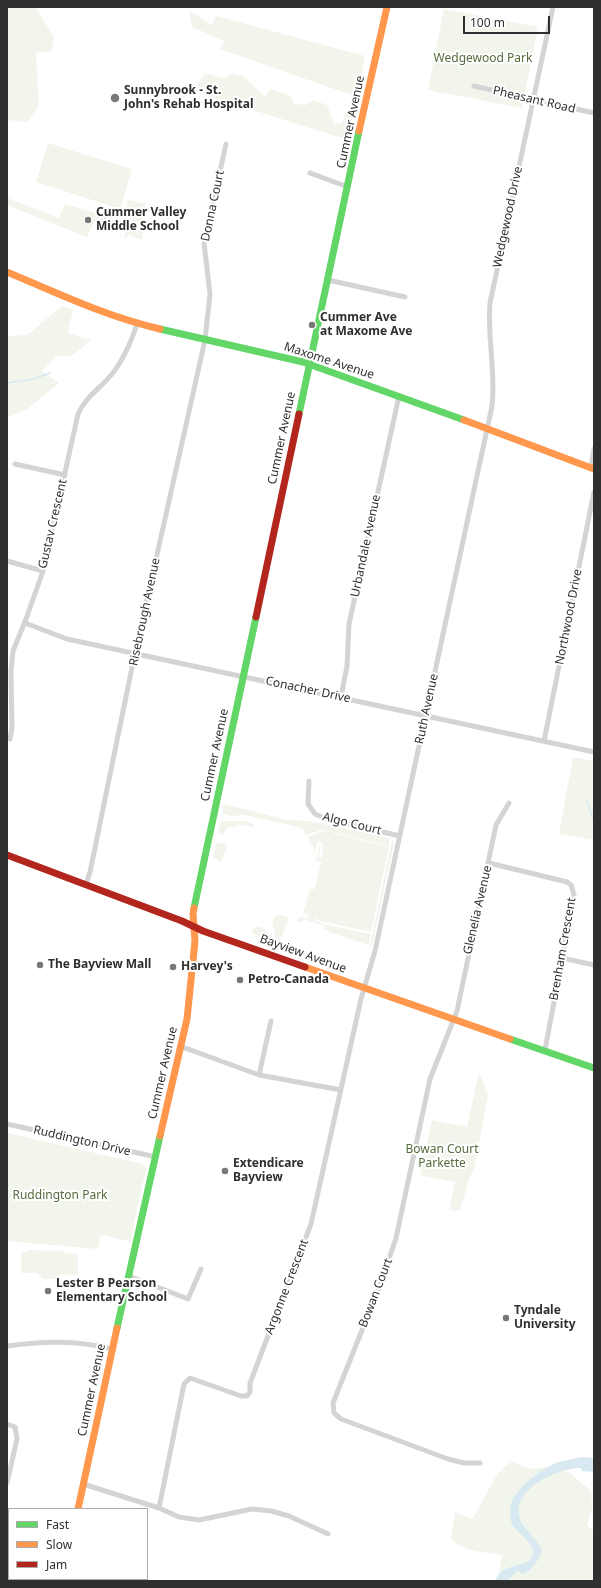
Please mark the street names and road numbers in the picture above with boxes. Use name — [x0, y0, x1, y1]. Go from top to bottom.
street label: Cummer Avenue — [334, 74, 368, 170]
street label: Pheasant Road — [491, 83, 577, 117]
street label: Wedgewood Drive — [490, 165, 526, 269]
street label: Donna Court — [198, 169, 228, 243]
street label: Maxome Avenue — [282, 340, 376, 382]
street label: Cummer Avenue — [265, 390, 299, 486]
street label: Gustav Crescent — [36, 478, 70, 570]
street label: Urbandale Avenue — [348, 493, 384, 599]
street label: Risebrough Avenue — [127, 557, 163, 667]
street label: Northwood Drive — [553, 568, 585, 666]
street label: Ruth Avenue — [412, 672, 442, 746]
street label: Conacher Drive — [264, 674, 352, 706]
street label: Cummer Avenue — [198, 707, 232, 803]
street label: Algo Court — [321, 810, 383, 838]
street label: Glenelia Avenue — [461, 864, 495, 956]
street label: Brenham Crescent — [547, 896, 579, 1002]
street label: Bayview Avenue — [258, 932, 348, 976]
street label: Cummer Avenue — [145, 1025, 181, 1121]
street label: Ruddington Drive — [32, 1123, 132, 1159]
street label: Argonne Crescent — [262, 1237, 312, 1337]
street label: Bowan Court — [356, 1256, 396, 1330]
street label: Cummer Avenue — [75, 1342, 109, 1438]

